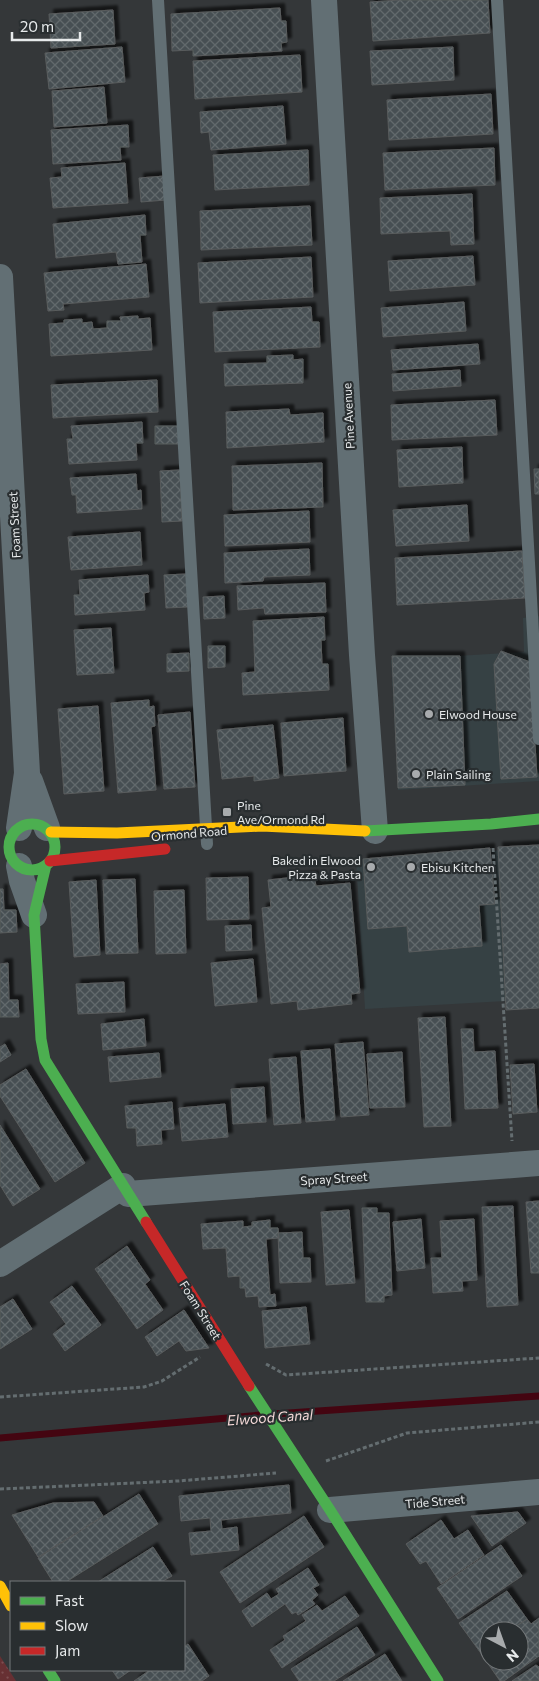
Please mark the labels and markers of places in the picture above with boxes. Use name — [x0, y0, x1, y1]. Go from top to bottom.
place label: Elwood House — [439, 707, 517, 721]
marker: Elwood House — [423, 708, 435, 720]
place label: Plain Sailing — [426, 767, 492, 781]
marker: Plain Sailing — [410, 768, 422, 780]
place label: Pine Ave/Ormond Rd — [237, 798, 325, 826]
marker: Pine Ave/Ormond Rd — [221, 806, 233, 818]
place label: Baked in Elwood Pizza & Pasta — [272, 853, 361, 881]
place label: Ebisu Kitchen — [421, 860, 495, 874]
marker: Baked in Elwood Pizza & Pasta — [365, 861, 377, 873]
marker: Ebisu Kitchen — [405, 861, 417, 873]

